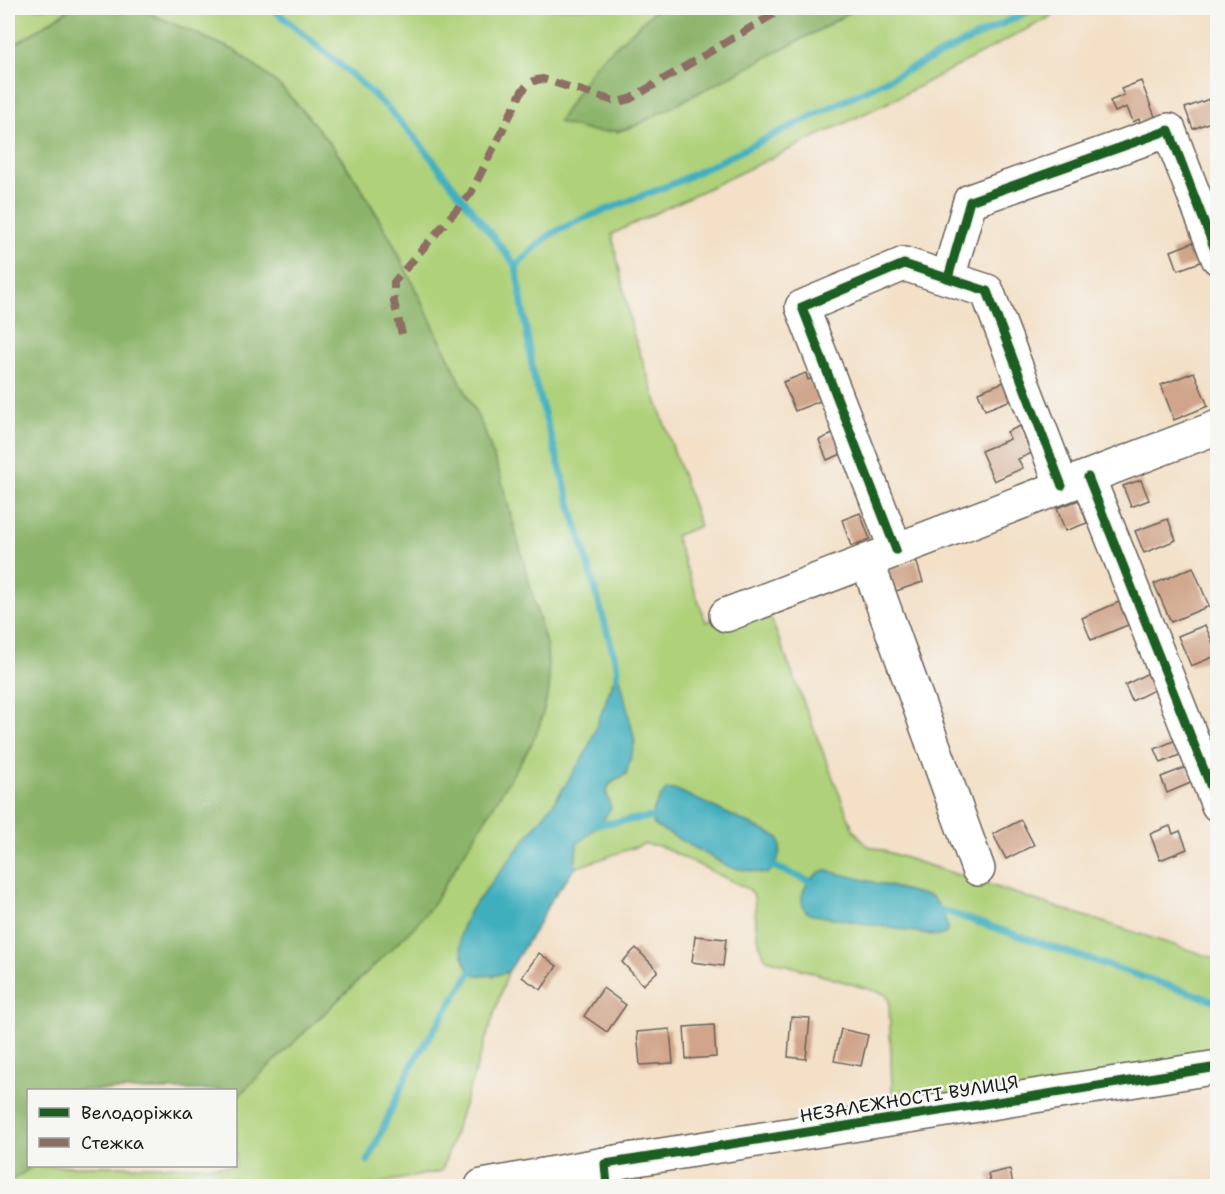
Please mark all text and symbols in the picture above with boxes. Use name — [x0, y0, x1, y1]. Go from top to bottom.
street label: НЕЗАЛЕЖНОСТІ ВУЛИЦЯ — [798, 1070, 1020, 1128]
legend — [27, 1089, 237, 1167]
text: Велодоріжка — [81, 1101, 193, 1125]
text: Стежка — [81, 1131, 144, 1155]

